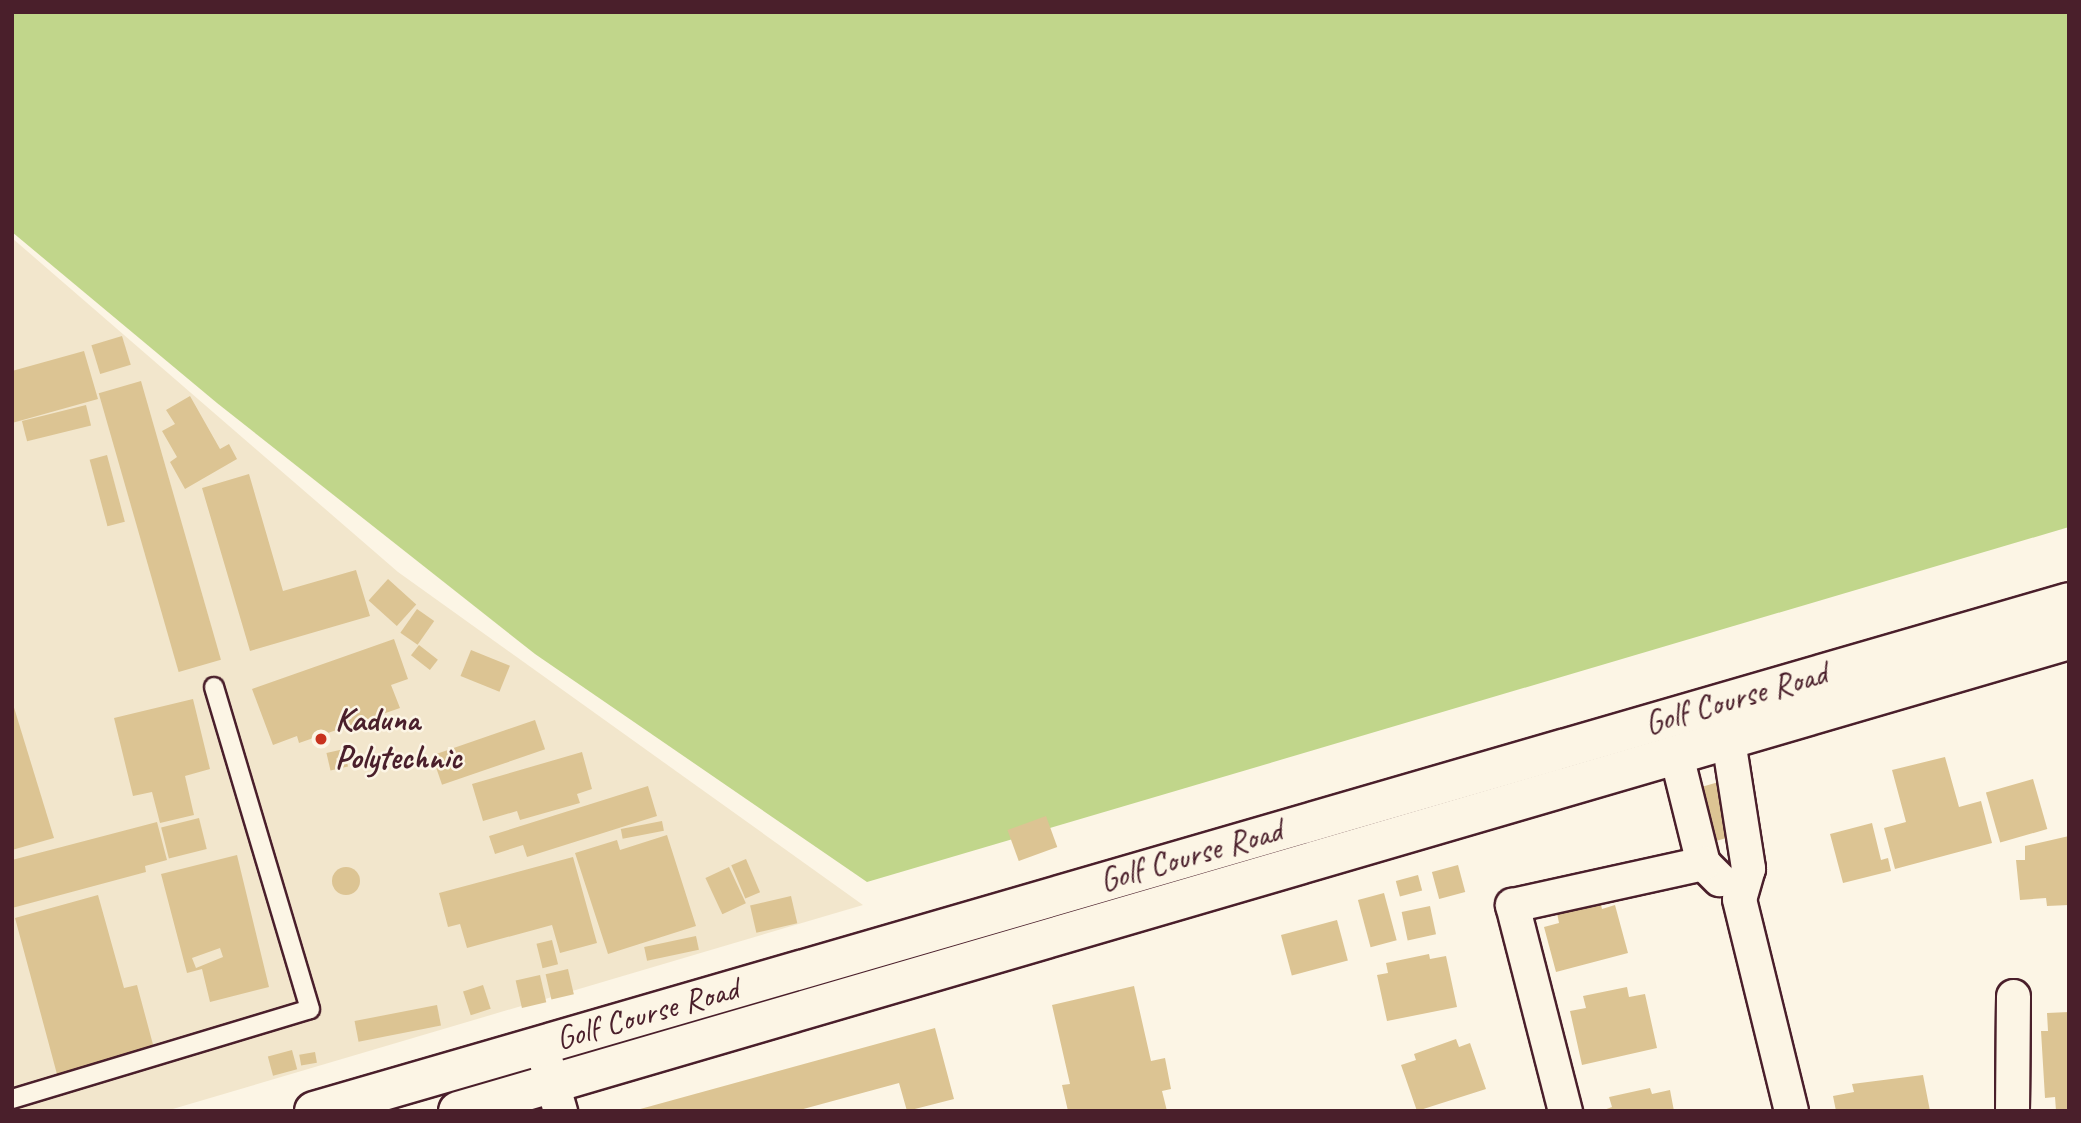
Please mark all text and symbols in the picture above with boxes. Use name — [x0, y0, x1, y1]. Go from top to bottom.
street label: Golf Course Road — [1640, 654, 1832, 744]
place label: Kaduna Polytechnic — [335, 700, 461, 778]
marker: Kaduna Polytechnic — [313, 731, 329, 747]
street label: Golf Course Road — [1095, 811, 1287, 901]
street label: Golf Course Road — [551, 969, 743, 1059]

